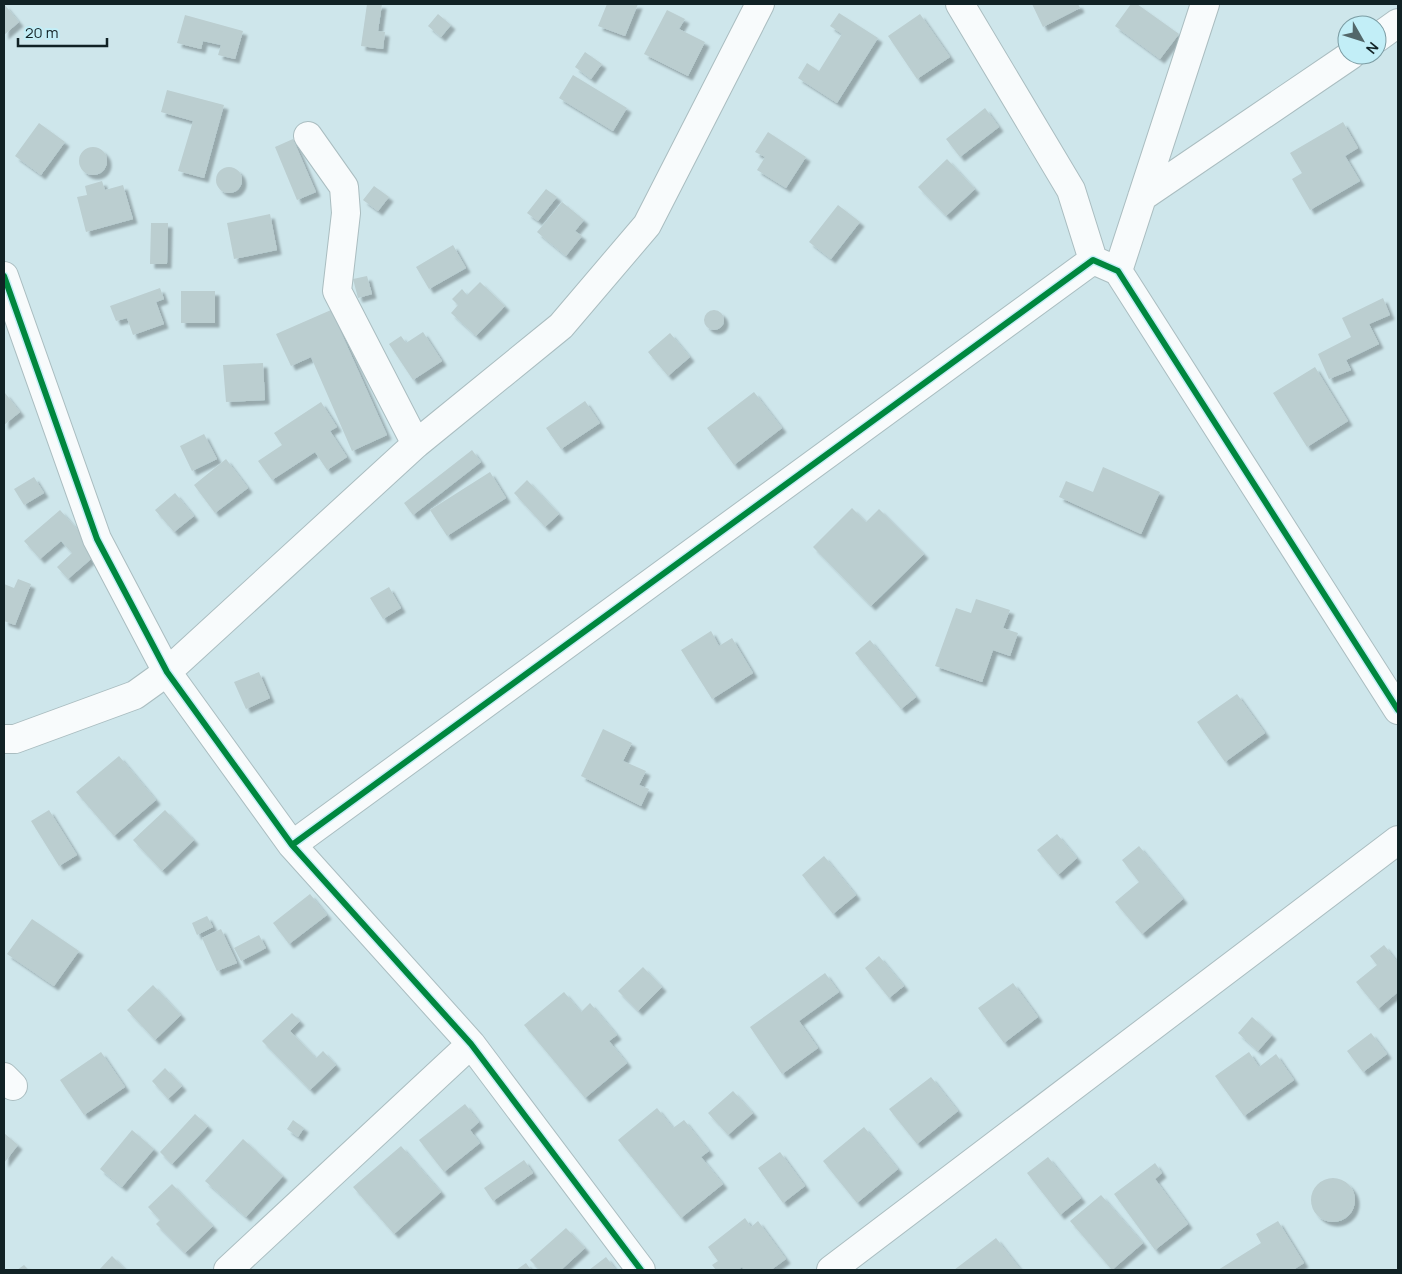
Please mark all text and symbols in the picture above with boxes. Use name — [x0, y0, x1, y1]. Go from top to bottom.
scale bar — [18, 15, 106, 47]
north arrow — [1337, 15, 1387, 65]
text: 20 m — [25, 22, 58, 43]
text: N — [1362, 39, 1383, 58]

